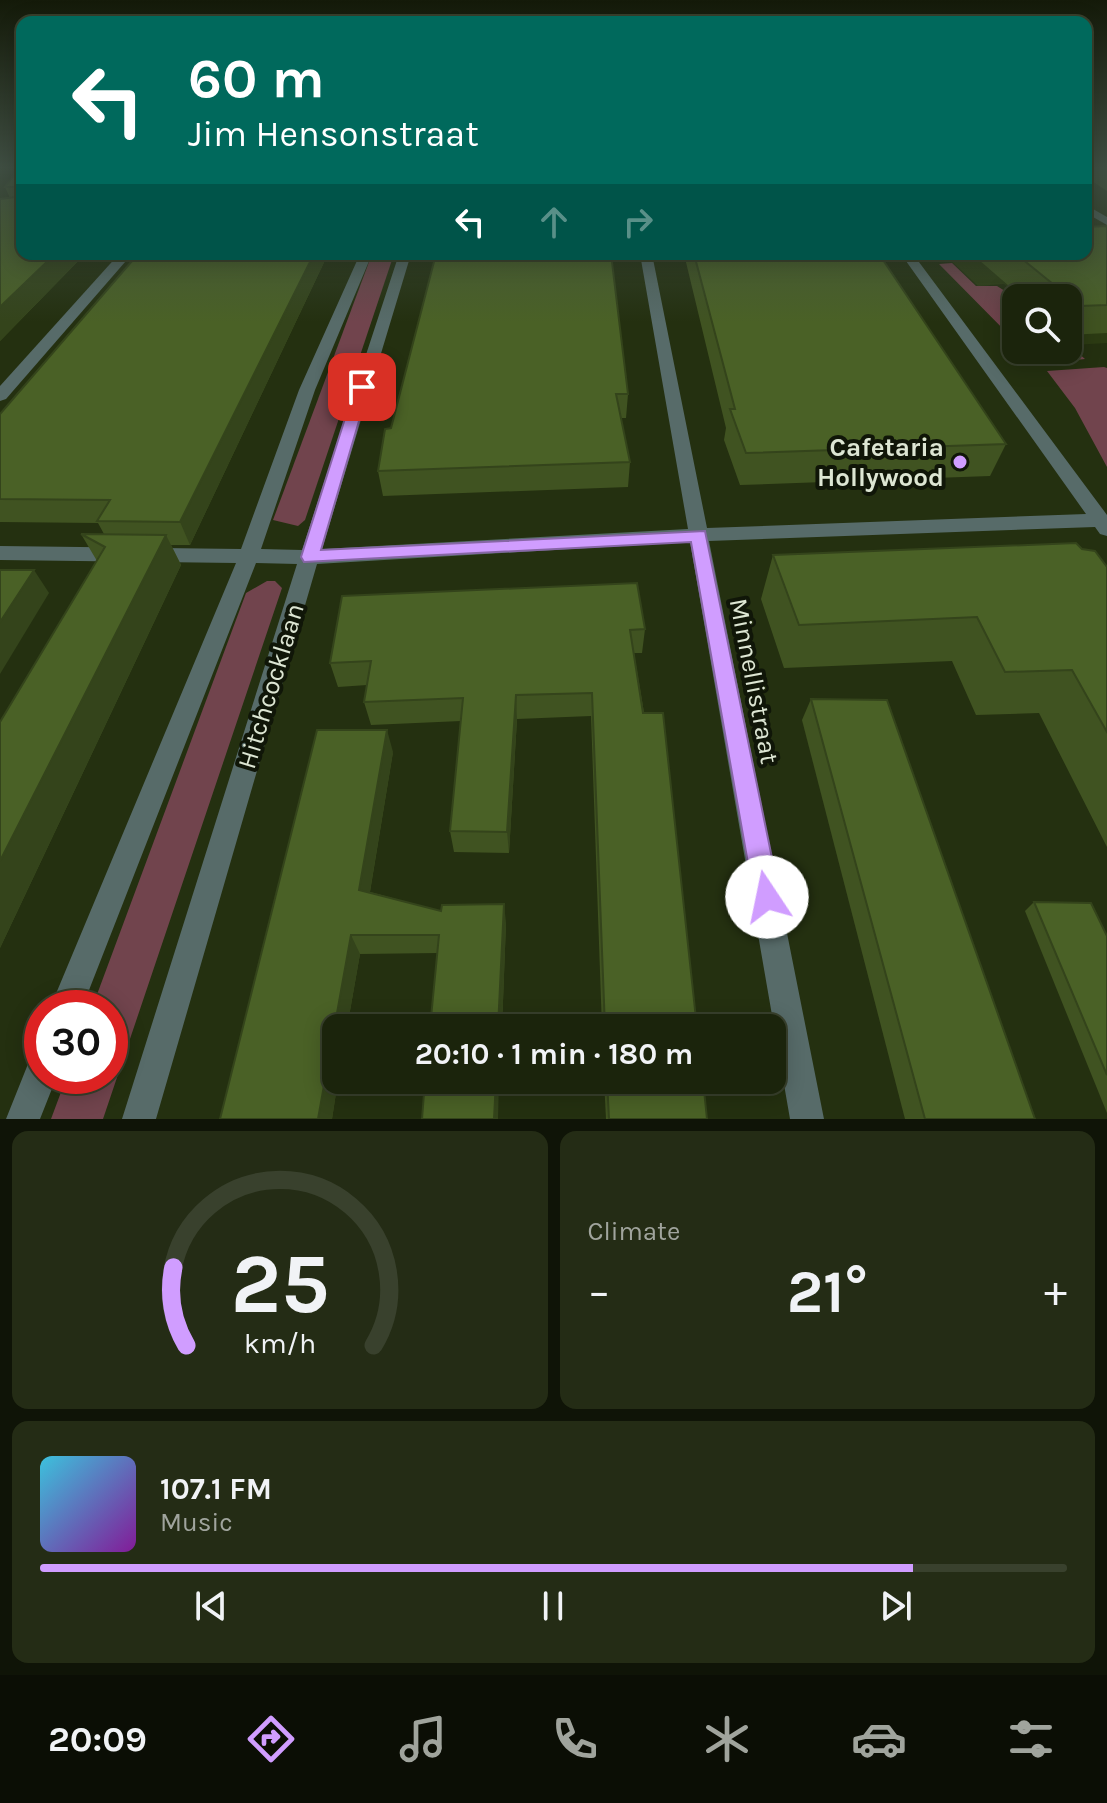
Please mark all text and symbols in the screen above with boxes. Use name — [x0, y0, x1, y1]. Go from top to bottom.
text: 60 m — [188, 46, 325, 111]
icon: left — [56, 48, 160, 152]
text: Jim Hensonstraat — [188, 113, 479, 155]
icon: left — [448, 200, 492, 244]
icon: ahead — [532, 200, 576, 244]
icon: right — [616, 200, 660, 244]
map controls — [1002, 284, 1082, 364]
button: search — [1002, 284, 1082, 364]
pin — [328, 353, 396, 421]
icon: arrive — [340, 365, 384, 409]
place label: Cafetaria Hollywood — [817, 432, 944, 493]
marker: Cafetaria Hollywood — [951, 453, 969, 471]
street label: Minnellistraat — [723, 596, 785, 767]
street label: Hitchcocklaan — [231, 600, 311, 772]
position arrow — [725, 855, 809, 939]
speed limit sign: 30 — [24, 990, 128, 1094]
text: 20:10 · 1 min · 180 m — [415, 1036, 693, 1072]
text: Climate — [588, 1216, 680, 1247]
text: 25 — [230, 1236, 329, 1333]
text: 21° — [787, 1257, 868, 1327]
text: − — [588, 1266, 611, 1317]
text: + — [1044, 1266, 1067, 1317]
text: km/h — [244, 1327, 316, 1360]
text: 107.1 FM — [160, 1471, 272, 1507]
text: Music — [160, 1507, 233, 1538]
icon: previous — [189, 1584, 233, 1628]
icon: pause — [531, 1584, 575, 1628]
icon: next — [874, 1584, 918, 1628]
icon: directions — [243, 1711, 299, 1767]
icon: music — [395, 1711, 451, 1767]
icon: phone — [547, 1711, 603, 1767]
icon: climate — [699, 1711, 755, 1767]
icon: car — [851, 1711, 907, 1767]
icon: filters — [1003, 1711, 1059, 1767]
text: 20:09 — [48, 1718, 147, 1760]

